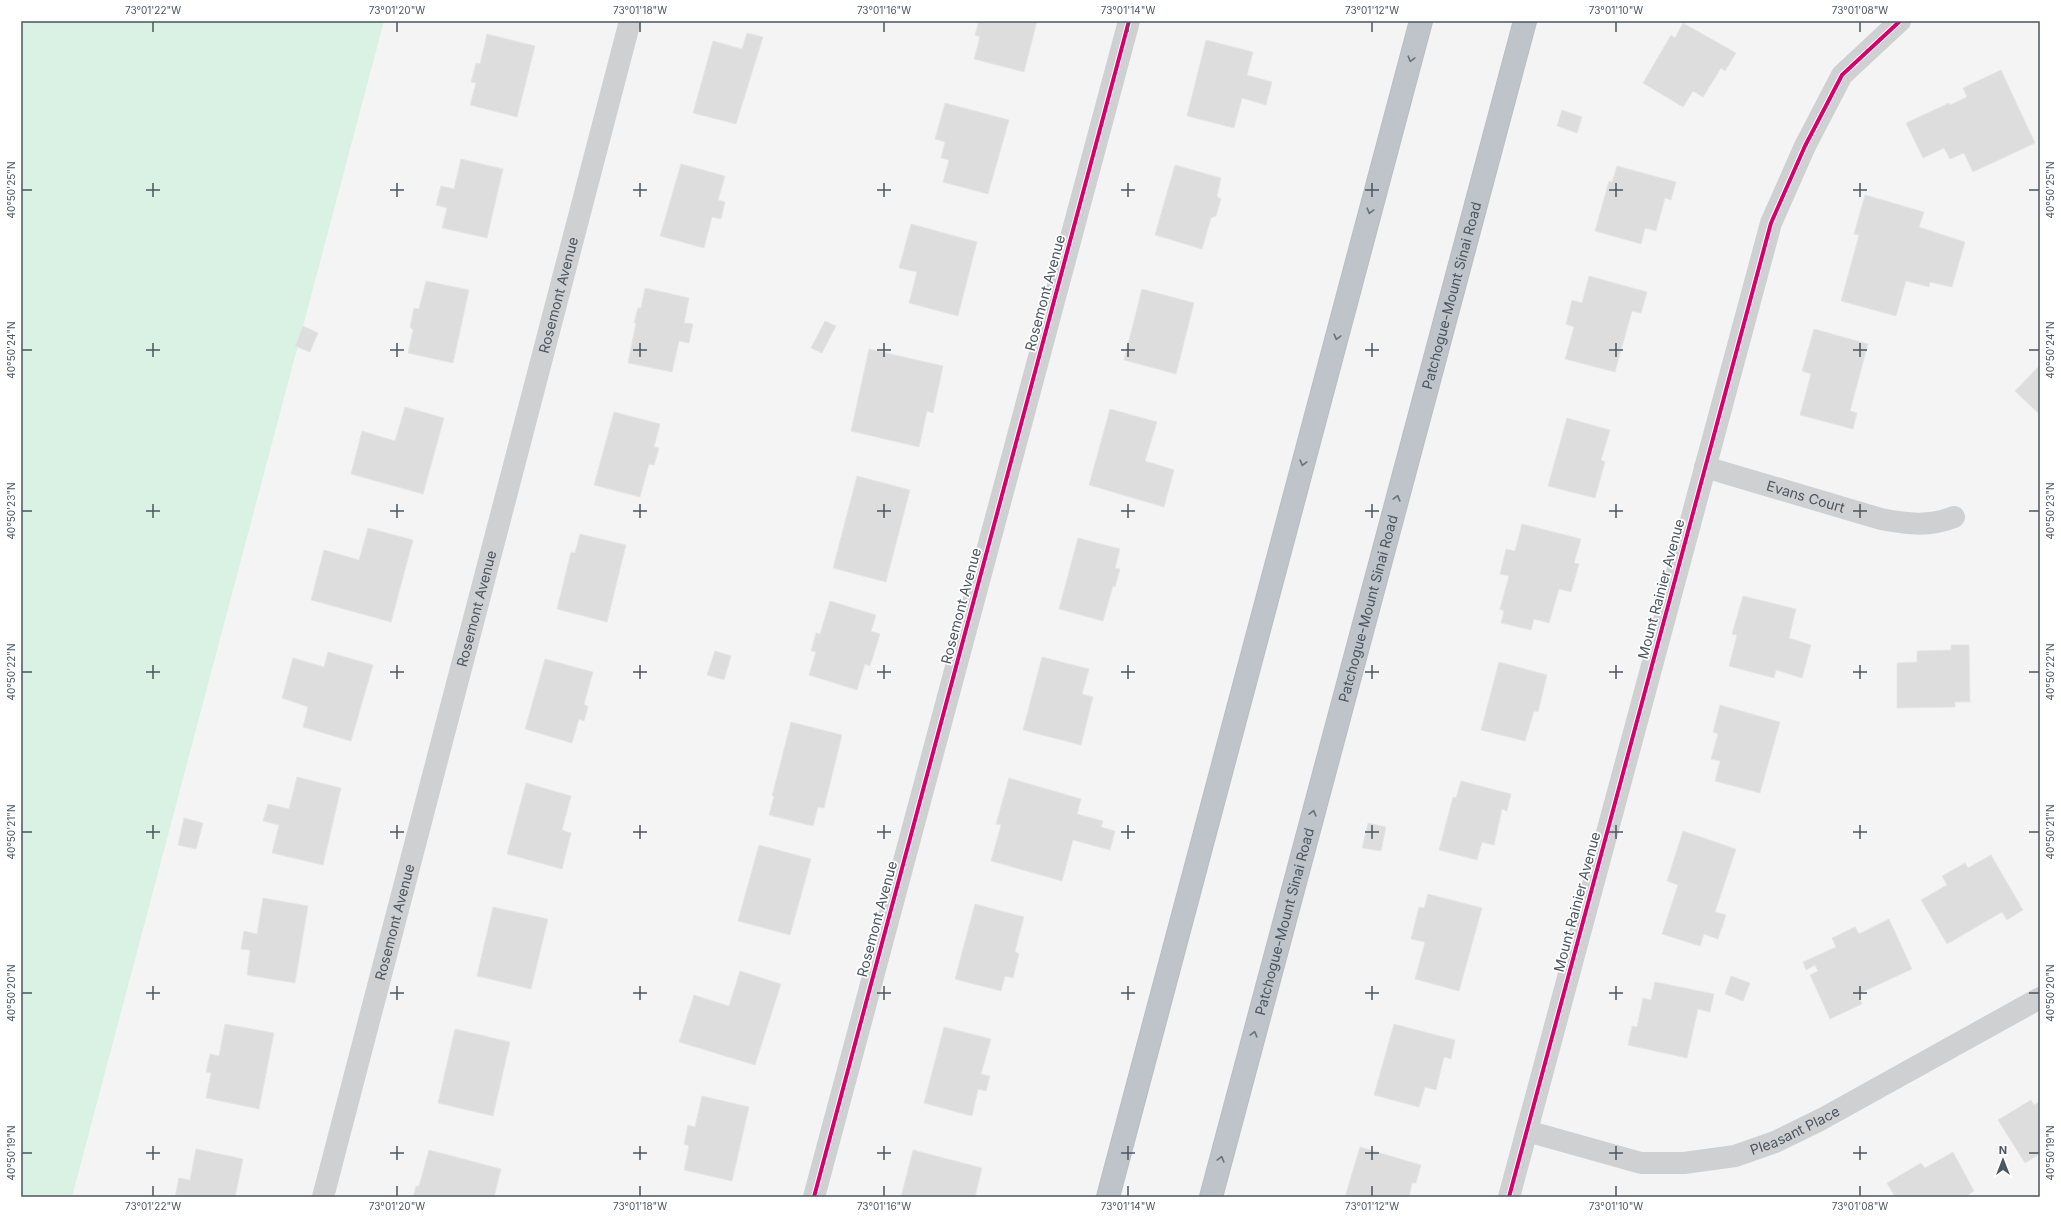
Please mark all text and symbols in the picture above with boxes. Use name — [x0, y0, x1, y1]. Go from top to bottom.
text: 73°01'22"W — [125, 4, 181, 16]
text: 73°01'20"W — [369, 4, 425, 16]
text: 73°01'18"W — [613, 4, 667, 16]
text: 73°01'16"W — [857, 4, 911, 16]
text: 73°01'14"W — [1101, 4, 1155, 16]
text: 73°01'12"W — [1345, 4, 1399, 16]
text: 73°01'10"W — [1589, 4, 1643, 16]
text: 73°01'08"W — [1832, 4, 1888, 16]
one-way arrow — [1407, 55, 1415, 62]
text: 40°50'25"N — [5, 161, 17, 219]
text: 40°50'25"N — [2044, 161, 2056, 219]
street label: Patchogue-Mount Sinai Road — [1418, 200, 1484, 391]
one-way arrow — [1366, 208, 1375, 215]
street label: Rosemont Avenue — [1021, 233, 1068, 353]
street label: Rosemont Avenue — [535, 235, 581, 355]
text: 40°50'24"N — [5, 321, 17, 379]
text: 40°50'24"N — [2044, 321, 2056, 379]
one-way arrow — [1333, 334, 1341, 340]
one-way arrow — [1299, 459, 1308, 466]
street label: Evans Court — [1765, 477, 1847, 516]
text: 40°50'23"N — [5, 482, 17, 540]
text: 40°50'23"N — [2044, 482, 2056, 540]
one-way arrow — [1392, 495, 1401, 502]
street label: Patchogue-Mount Sinai Road — [1334, 513, 1401, 704]
street label: Mount Rainier Avenue — [1634, 517, 1687, 661]
street label: Rosemont Avenue — [937, 546, 984, 666]
street label: Rosemont Avenue — [453, 549, 499, 669]
text: 40°50'22"N — [5, 643, 17, 701]
text: 40°50'22"N — [2044, 643, 2056, 701]
text: 40°50'21"N — [5, 804, 17, 860]
text: 40°50'21"N — [2044, 804, 2056, 860]
one-way arrow — [1308, 810, 1317, 817]
street label: Patchogue-Mount Sinai Road — [1251, 826, 1317, 1017]
street label: Mount Rainier Avenue — [1550, 830, 1603, 974]
street label: Rosemont Avenue — [853, 859, 900, 979]
street label: Rosemont Avenue — [371, 862, 418, 982]
text: 40°50'20"N — [5, 964, 17, 1022]
text: 40°50'20"N — [2044, 964, 2056, 1022]
one-way arrow — [1249, 1030, 1258, 1037]
street label: Pleasant Place — [1748, 1102, 1842, 1158]
text: 40°50'19"N — [5, 1125, 17, 1181]
text: 40°50'19"N — [2044, 1125, 2056, 1181]
north arrow — [1983, 1140, 2023, 1180]
text: N — [1999, 1143, 2007, 1157]
one-way arrow — [1216, 1156, 1225, 1163]
text: 73°01'22"W — [125, 1200, 181, 1212]
text: 73°01'20"W — [369, 1200, 425, 1212]
text: 73°01'18"W — [613, 1200, 667, 1212]
text: 73°01'16"W — [857, 1200, 911, 1212]
text: 73°01'14"W — [1101, 1200, 1155, 1212]
text: 73°01'12"W — [1345, 1200, 1399, 1212]
text: 73°01'10"W — [1589, 1200, 1643, 1212]
text: 73°01'08"W — [1832, 1200, 1888, 1212]

